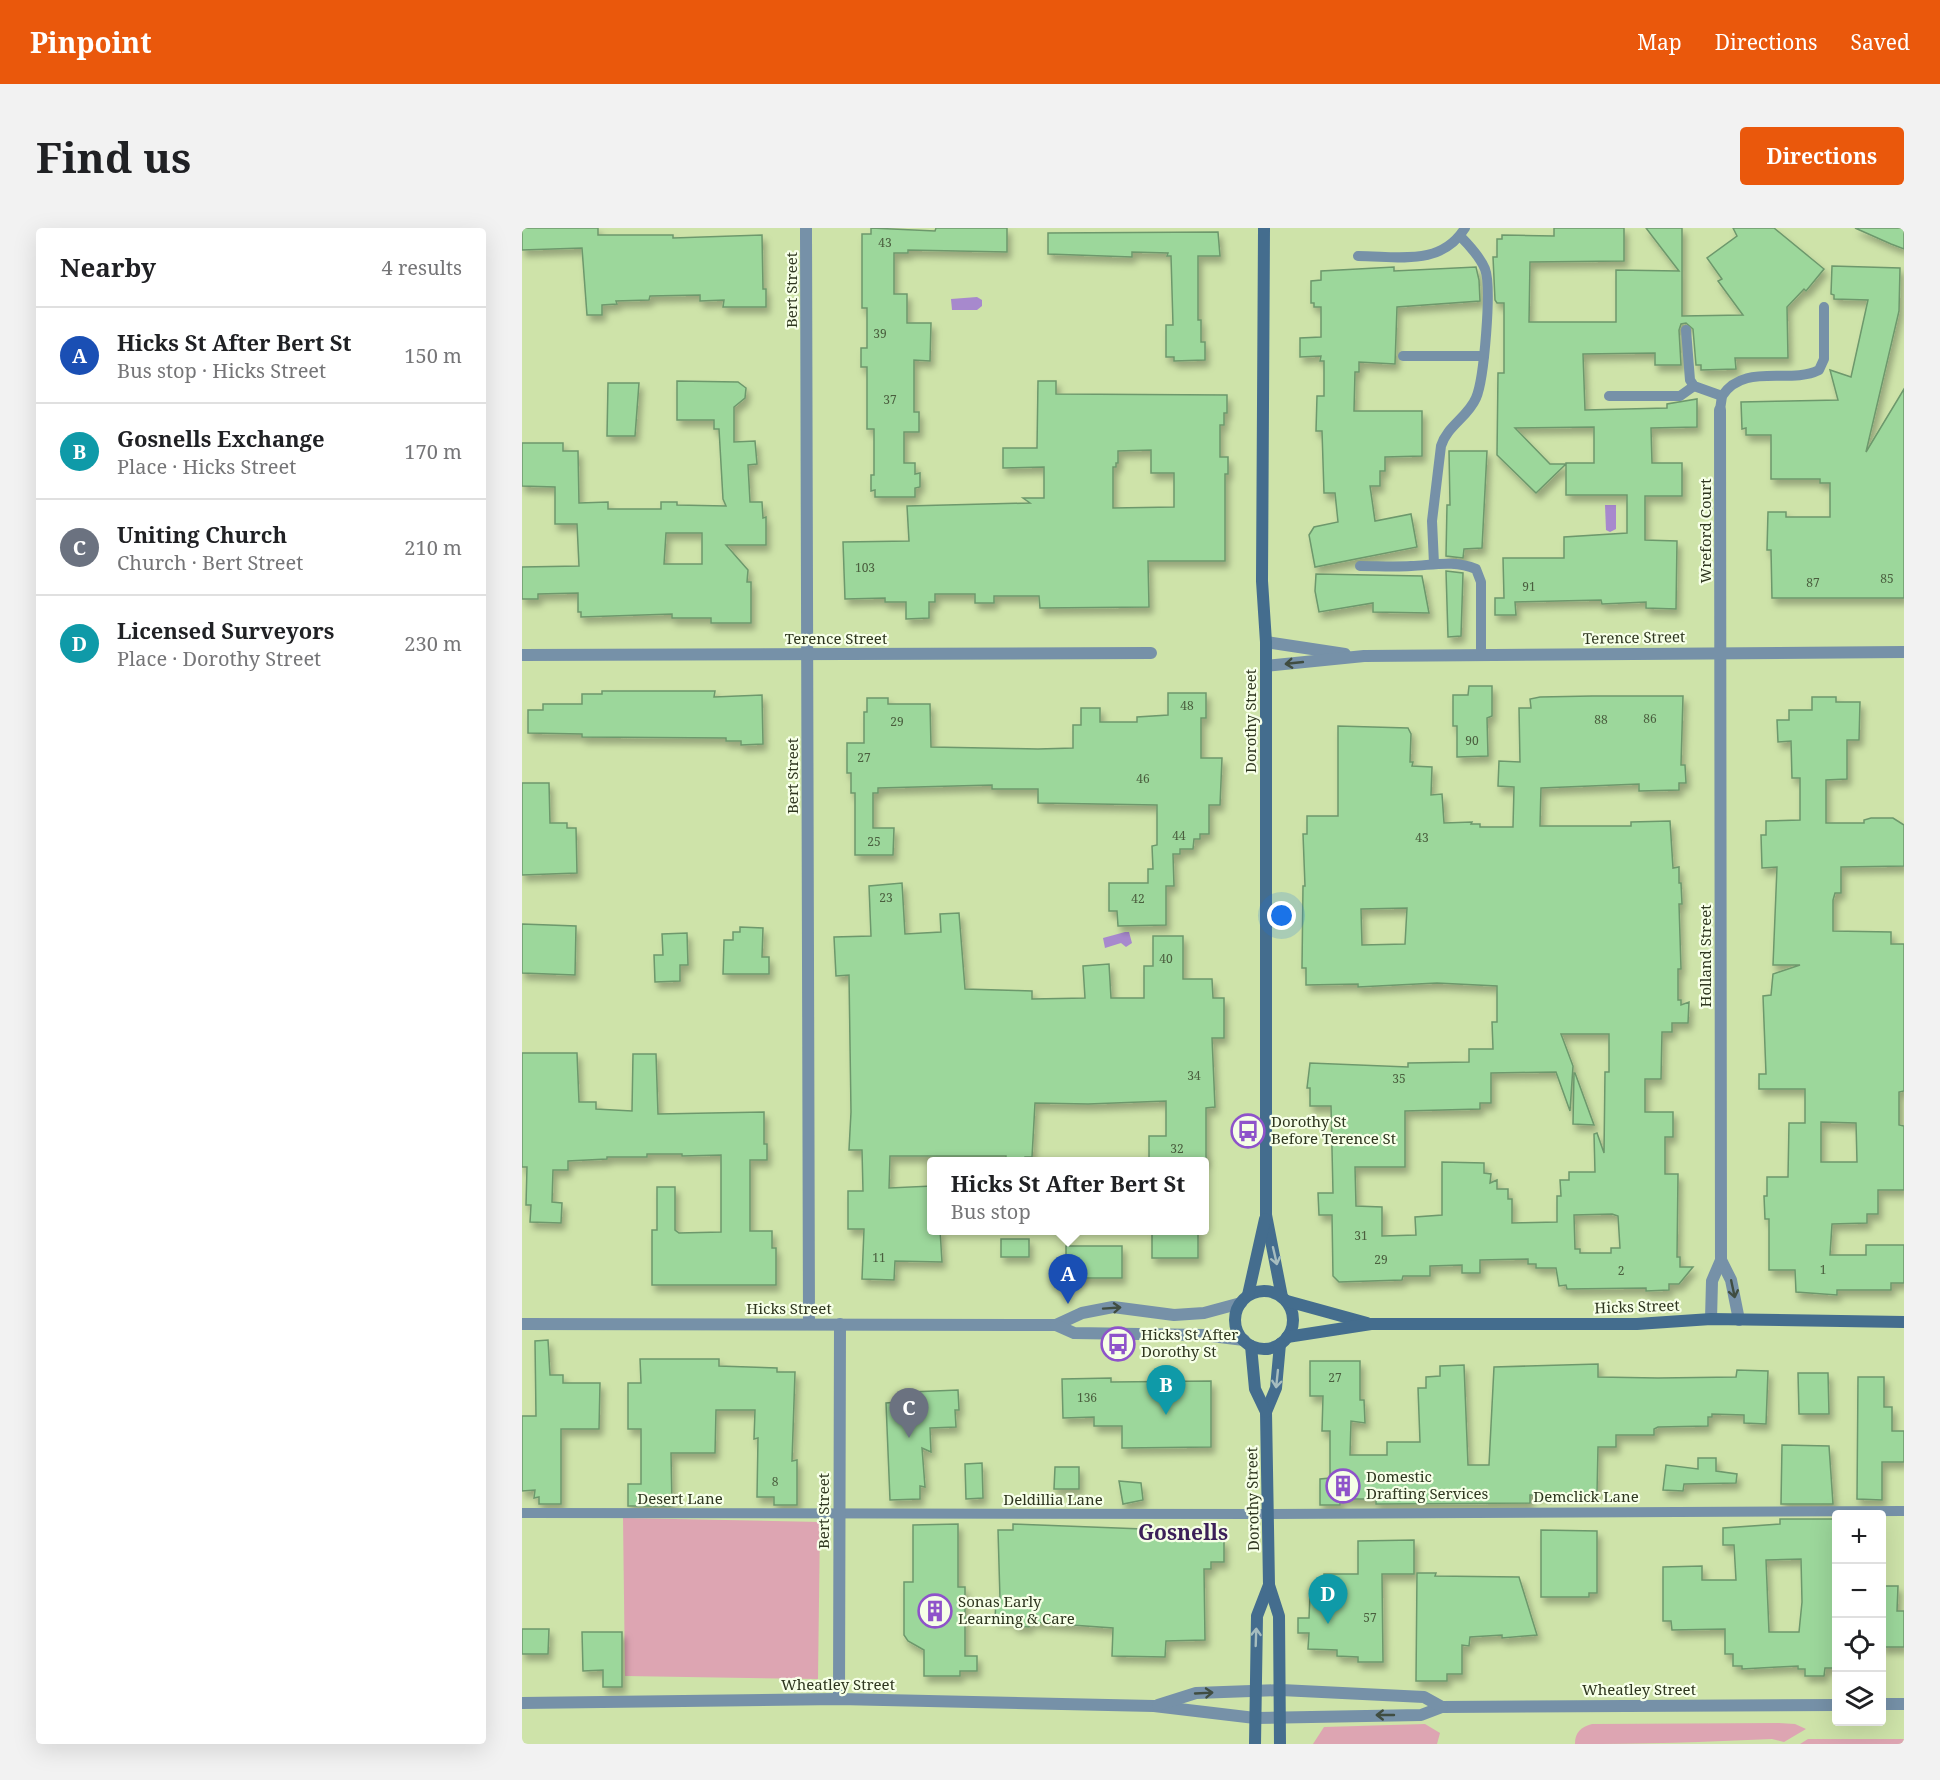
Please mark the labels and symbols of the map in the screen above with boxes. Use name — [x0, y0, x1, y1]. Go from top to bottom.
house number: 43 — [878, 234, 892, 251]
street label: Bert Street — [781, 252, 801, 328]
house number: 39 — [873, 325, 887, 342]
house number: 37 — [883, 391, 897, 408]
street label: Wreford Court — [1695, 479, 1715, 583]
house number: 103 — [855, 559, 875, 576]
house number: 85 — [1880, 570, 1894, 587]
house number: 87 — [1806, 574, 1820, 591]
house number: 91 — [1522, 578, 1536, 595]
street label: Terence Street — [1583, 626, 1685, 648]
street label: Terence Street — [785, 628, 887, 648]
one-way arrow — [1285, 658, 1304, 669]
street label: Dorothy Street — [1240, 669, 1260, 773]
house number: 48 — [1180, 697, 1194, 714]
house number: 86 — [1643, 710, 1657, 727]
house number: 88 — [1594, 711, 1608, 728]
house number: 29 — [890, 713, 904, 730]
house number: 90 — [1465, 732, 1479, 749]
street label: Bert Street — [782, 738, 802, 814]
house number: 27 — [857, 749, 871, 766]
house number: 46 — [1136, 770, 1150, 787]
house number: 44 — [1172, 827, 1186, 844]
house number: 43 — [1415, 829, 1429, 846]
house number: 25 — [867, 833, 881, 850]
house number: 23 — [879, 889, 893, 906]
house number: 42 — [1131, 890, 1145, 907]
your location — [1267, 901, 1296, 930]
street label: Holland Street — [1695, 905, 1715, 1007]
house number: 40 — [1159, 950, 1173, 967]
house number: 34 — [1187, 1067, 1201, 1084]
house number: 35 — [1392, 1070, 1406, 1087]
place label: Dorothy St Before Terence St — [1271, 1111, 1396, 1148]
bus stop icon: Dorothy St Before Terence St — [1230, 1113, 1266, 1149]
house number: 32 — [1170, 1140, 1184, 1157]
house number: 31 — [1354, 1227, 1368, 1244]
one-way arrow — [1270, 1246, 1282, 1265]
house number: 11 — [872, 1249, 886, 1266]
house number: 29 — [1374, 1251, 1388, 1268]
pin: A — [1048, 1254, 1088, 1304]
house number: 1 — [1820, 1261, 1826, 1278]
house number: 2 — [1618, 1262, 1624, 1279]
one-way arrow — [1727, 1279, 1739, 1298]
street label: Hicks Street — [1594, 1295, 1680, 1317]
street label: Hicks Street — [746, 1298, 832, 1318]
one-way arrow — [1101, 1302, 1121, 1313]
place label: Hicks St After Dorothy St — [1141, 1324, 1238, 1361]
bus stop icon: Hicks St After Dorothy St — [1100, 1326, 1136, 1362]
pin: B — [1146, 1366, 1186, 1415]
one-way arrow — [1271, 1369, 1282, 1388]
house number: 27 — [1328, 1369, 1342, 1386]
pin: C — [890, 1388, 928, 1438]
house number: 136 — [1077, 1389, 1097, 1406]
street label: Dorothy Street — [1241, 1447, 1263, 1551]
place label: Domestic Drafting Services — [1366, 1466, 1489, 1503]
building icon: Domestic Drafting Services — [1325, 1468, 1361, 1504]
house number: 8 — [772, 1473, 779, 1490]
street label: Bert Street — [813, 1473, 833, 1549]
street label: Demclick Lane — [1533, 1486, 1639, 1506]
street label: Desert Lane — [637, 1488, 723, 1508]
street label: Deldillia Lane — [1003, 1489, 1103, 1509]
district label: Gosnells — [1138, 1518, 1228, 1546]
pin: D — [1308, 1574, 1348, 1624]
place label: Sonas Early Learning & Care — [958, 1591, 1075, 1628]
building icon: Sonas Early Learning & Care — [917, 1593, 953, 1629]
house number: 57 — [1363, 1609, 1377, 1626]
one-way arrow — [1251, 1627, 1262, 1647]
street label: Wheatley Street — [781, 1674, 895, 1694]
street label: Wheatley Street — [1582, 1679, 1696, 1699]
one-way arrow — [1193, 1688, 1213, 1699]
one-way arrow — [1376, 1709, 1396, 1721]

